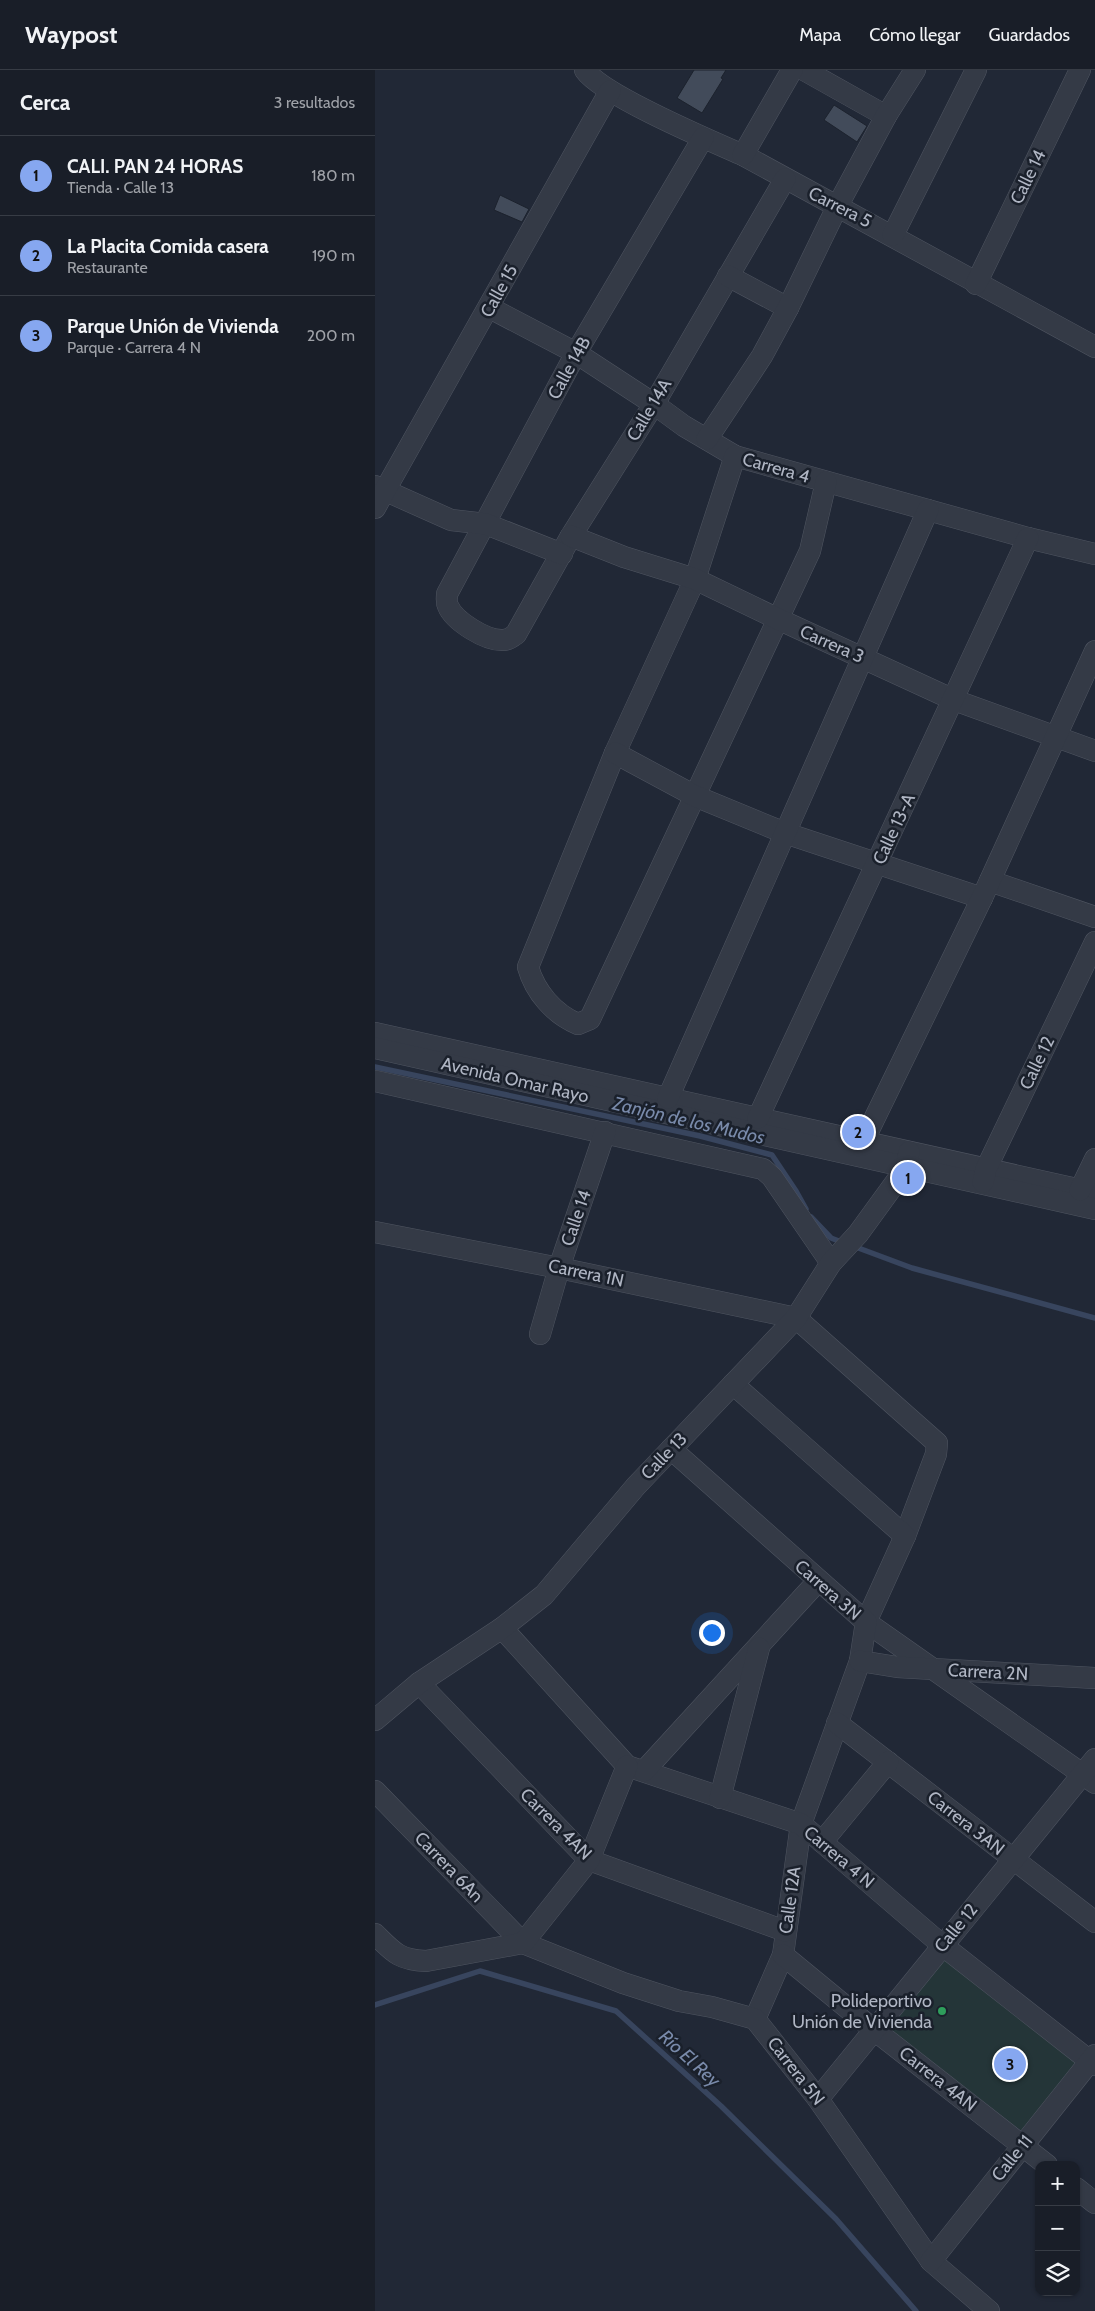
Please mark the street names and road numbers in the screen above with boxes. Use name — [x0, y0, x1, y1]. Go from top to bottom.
street label: Calle 14 — [1005, 146, 1051, 208]
street label: Carrera 5 — [805, 182, 875, 232]
street label: Calle 15 — [476, 261, 522, 321]
street label: Calle 14B — [543, 333, 595, 403]
street label: Calle 14A — [622, 375, 676, 445]
street label: Carrera 4 — [740, 448, 812, 488]
street label: Carrera 3 — [796, 620, 868, 668]
street label: Calle 13-A — [868, 790, 920, 868]
street label: Calle 12 — [1015, 1033, 1059, 1093]
street label: Avenida Omar Rayo — [439, 1052, 591, 1108]
street label: Calle 14 — [556, 1187, 596, 1249]
street label: Carrera 1N — [546, 1254, 626, 1292]
street label: Calle 13 — [636, 1428, 692, 1484]
street label: Carrera 3N — [790, 1555, 866, 1625]
street label: Carrera 2N — [947, 1659, 1029, 1685]
street label: Carrera 4AN — [516, 1784, 596, 1864]
street label: Carrera 3AN — [923, 1786, 1009, 1860]
street label: Carrera 4 N — [799, 1821, 879, 1893]
street label: Carrera 6An — [410, 1827, 488, 1907]
street label: Calle 12A — [774, 1865, 806, 1935]
street label: Calle 12 — [930, 1899, 982, 1957]
street label: Carrera 5N — [762, 2032, 830, 2110]
street label: Carrera 4AN — [895, 2042, 981, 2116]
street label: Calle 11 — [987, 2130, 1037, 2186]

